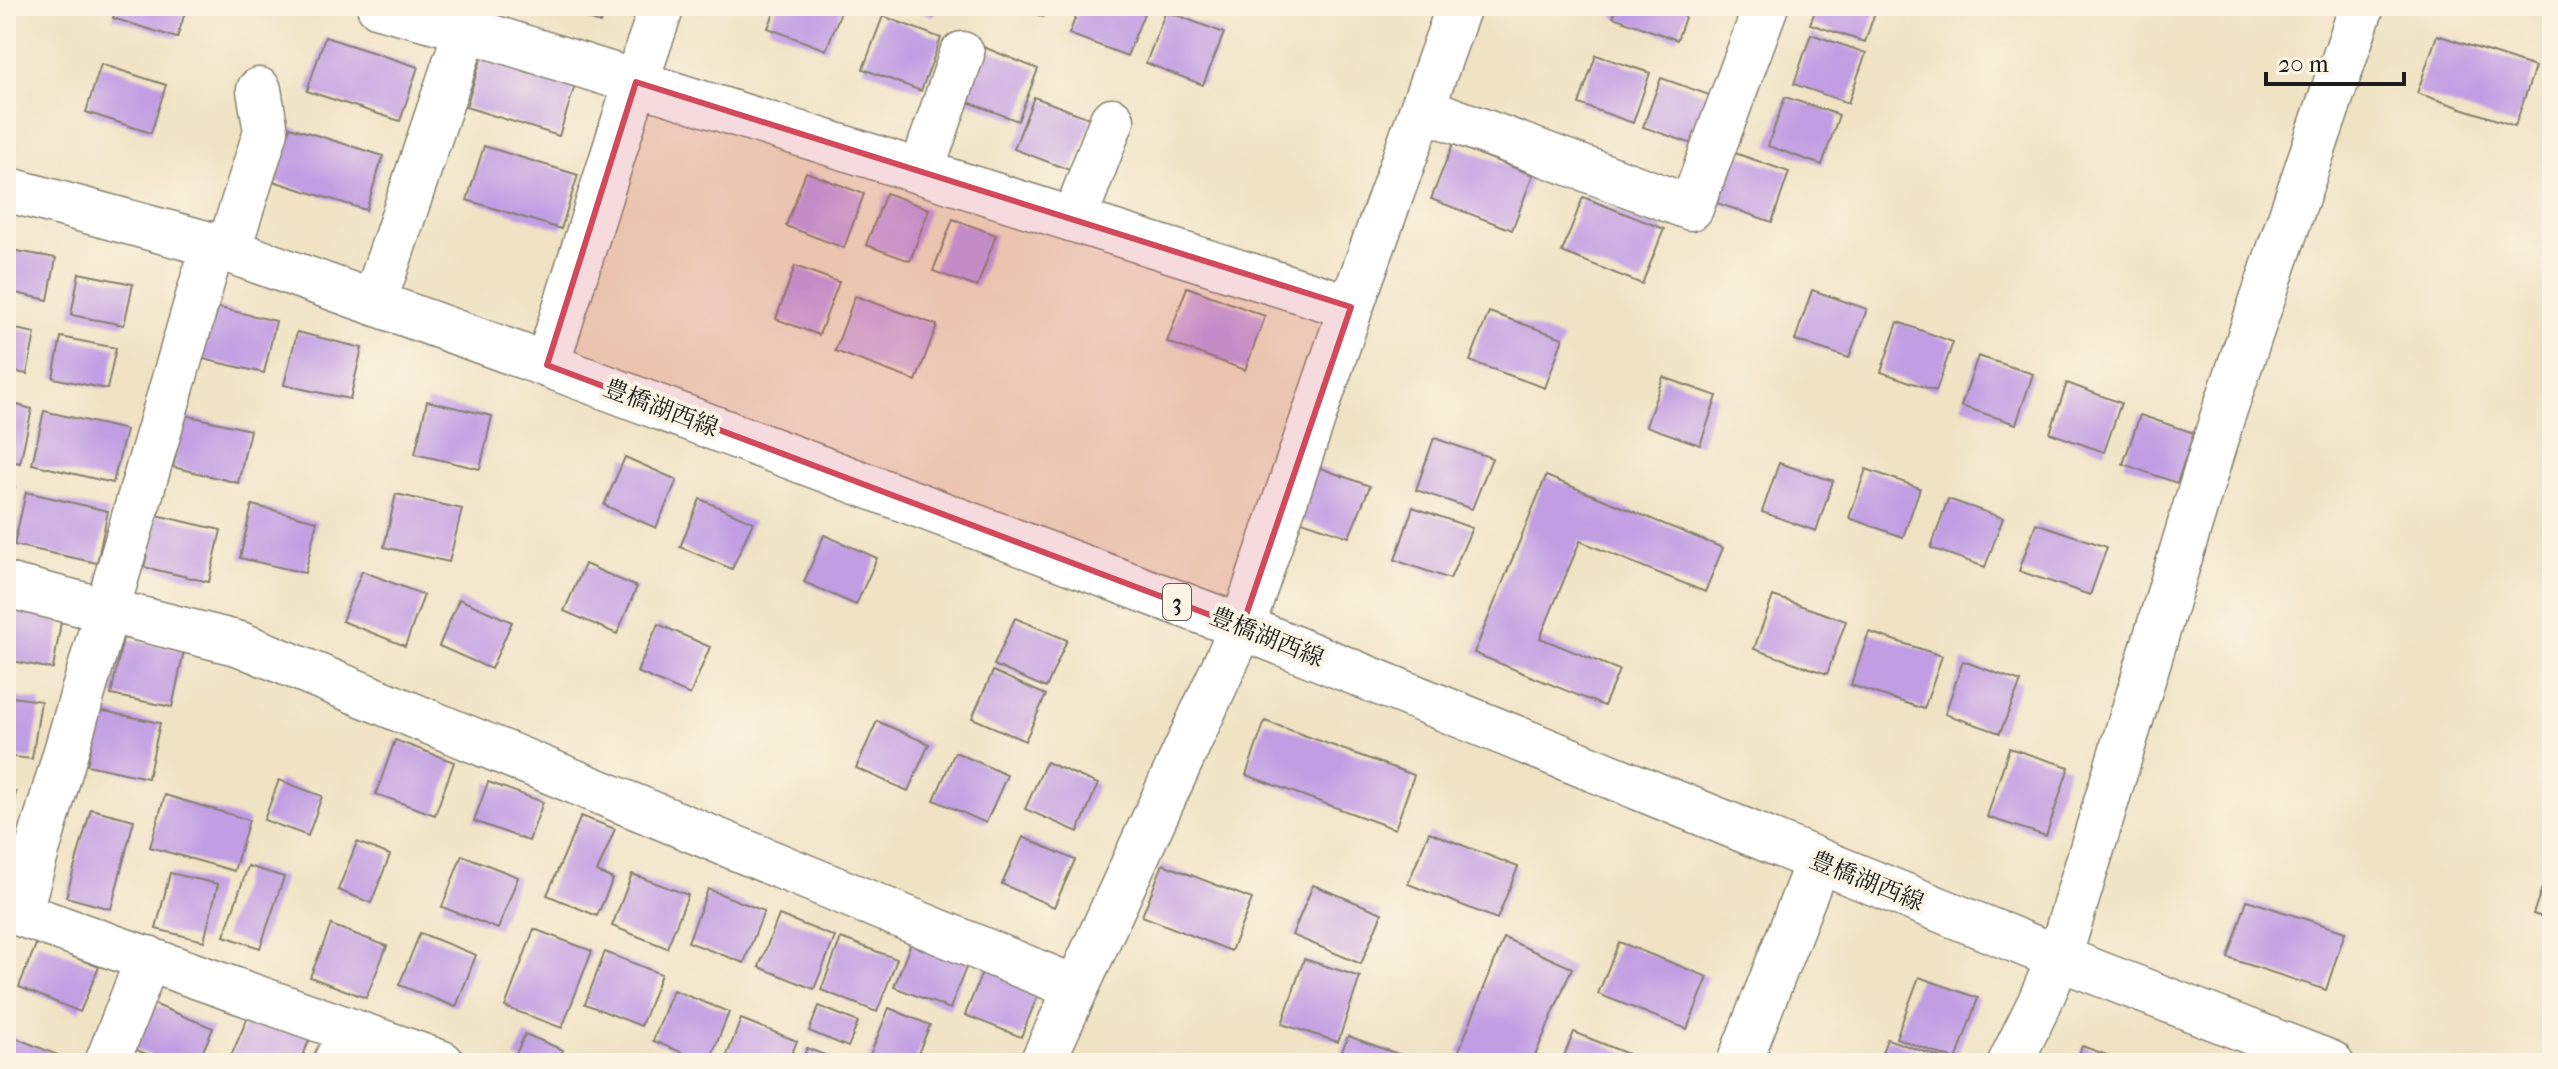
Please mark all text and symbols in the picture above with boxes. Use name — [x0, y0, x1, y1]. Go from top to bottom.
scale bar — [2266, 36, 2404, 86]
text: 20 m — [2278, 50, 2329, 78]
street label: 豊橋湖西線 — [600, 373, 722, 443]
road number: 3 — [1163, 584, 1191, 620]
street label: 豊橋湖西線 — [1206, 602, 1328, 672]
street label: 豊橋湖西線 — [1806, 846, 1928, 916]

